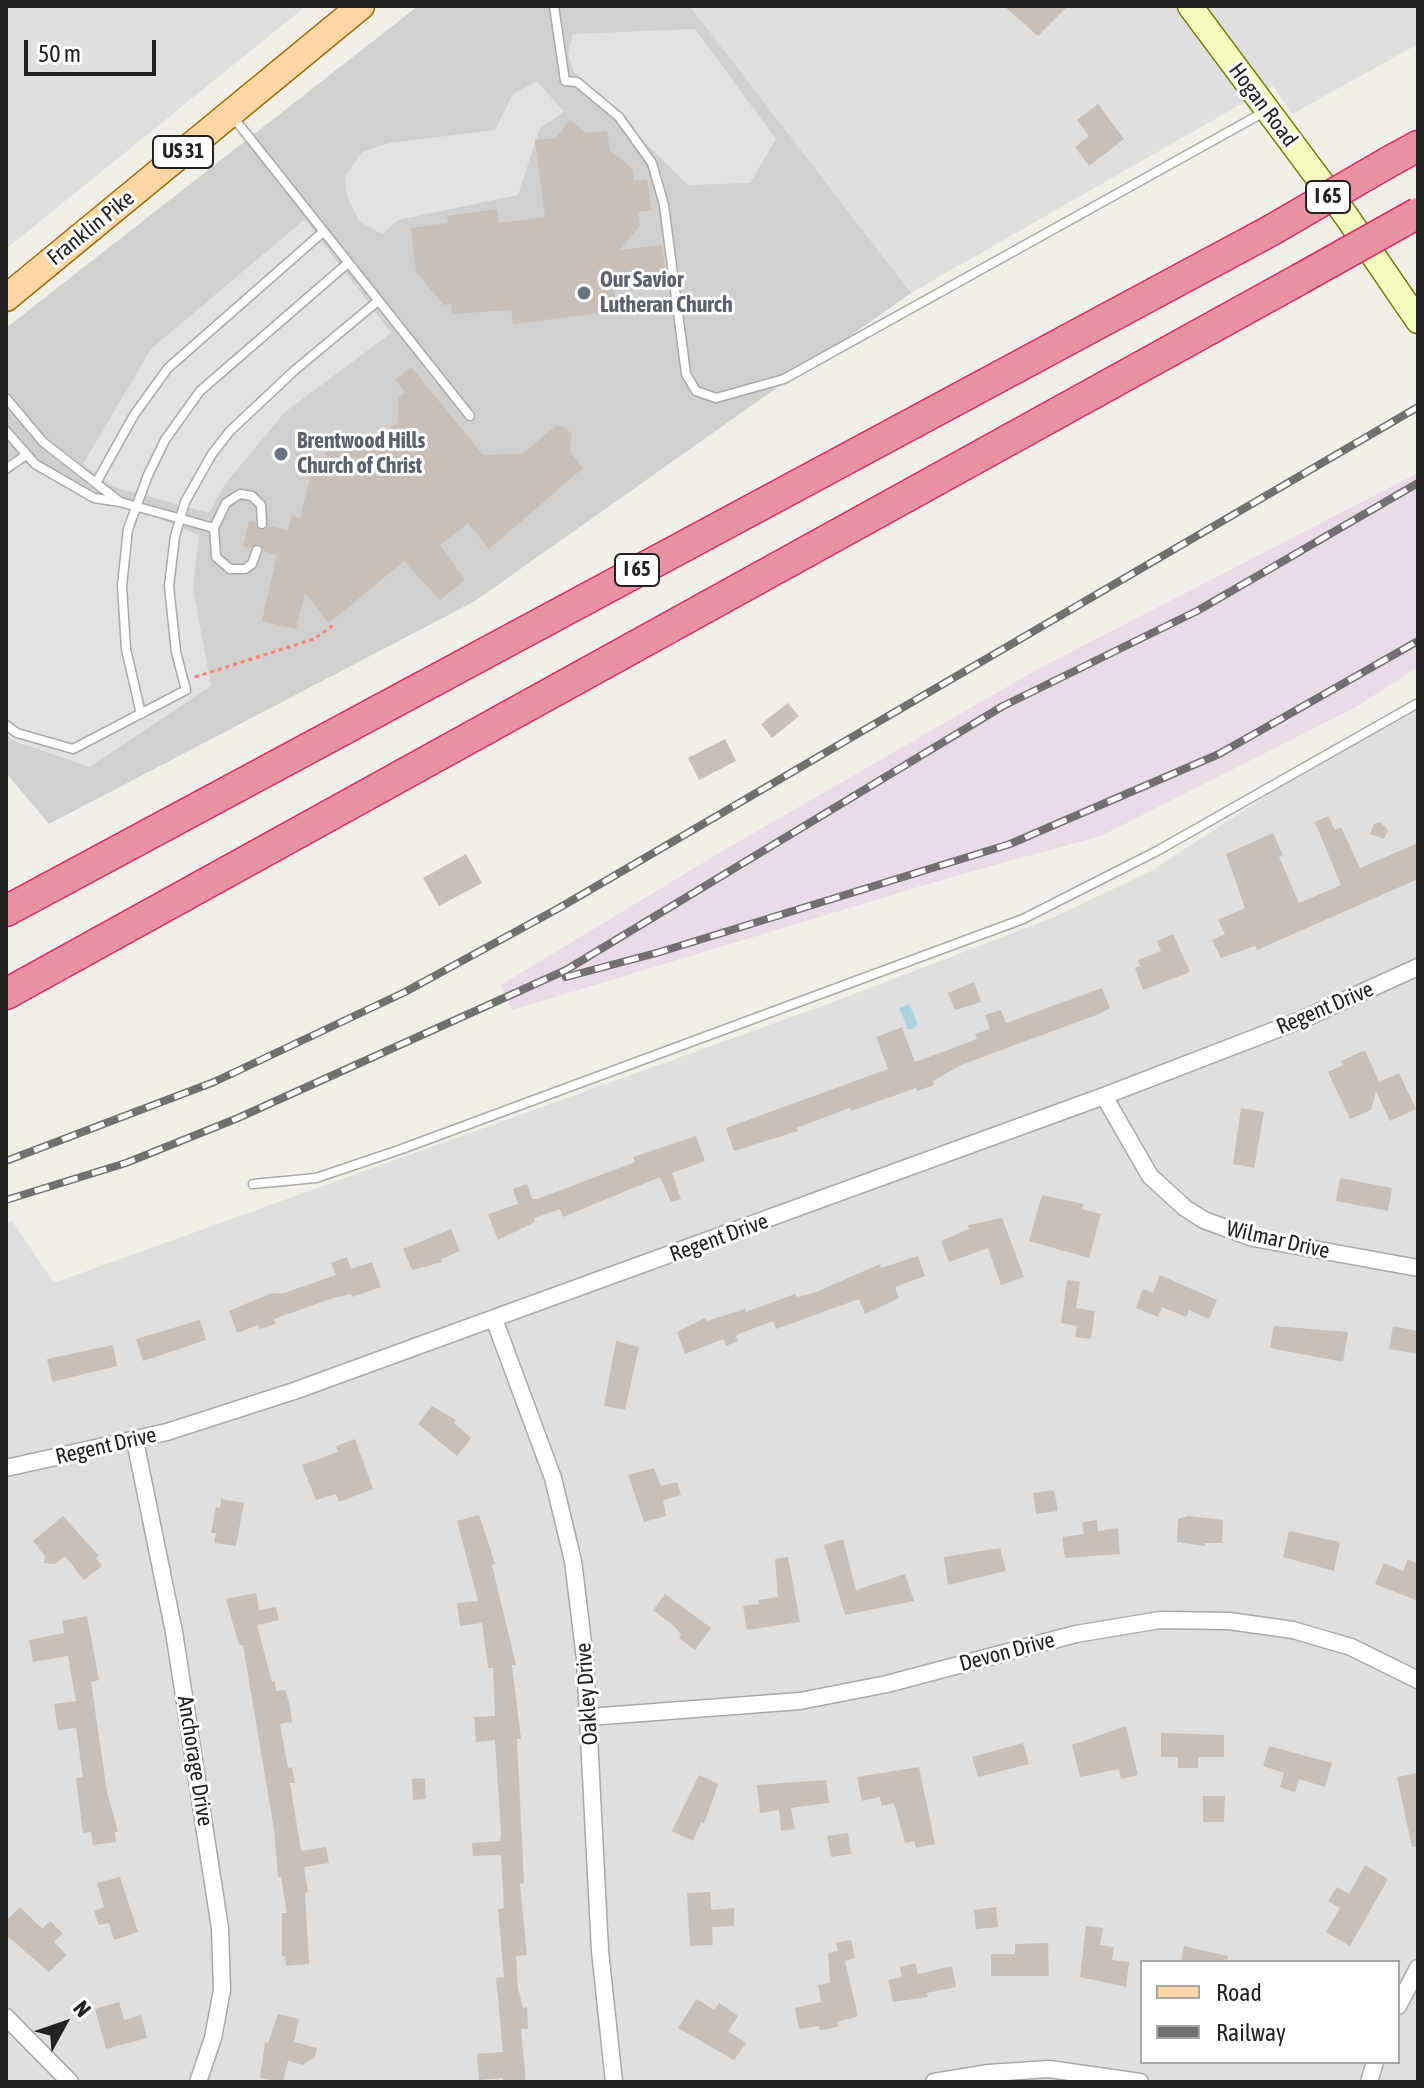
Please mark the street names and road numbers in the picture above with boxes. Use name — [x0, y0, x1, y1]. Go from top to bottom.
street label: Hogan Road — [1223, 58, 1303, 152]
road number: US 31 — [153, 136, 213, 168]
road number: I 65 — [1306, 181, 1350, 213]
street label: Franklin Pike — [42, 185, 140, 271]
road number: I 65 — [615, 554, 659, 586]
street label: Regent Drive — [1273, 976, 1377, 1040]
street label: Regent Drive — [666, 1208, 772, 1268]
street label: Wilmar Drive — [1224, 1215, 1332, 1265]
street label: Regent Drive — [53, 1422, 159, 1470]
street label: Devon Drive — [956, 1627, 1058, 1677]
street label: Oakley Drive — [570, 1642, 604, 1746]
street label: Anchorage Drive — [172, 1694, 218, 1828]

